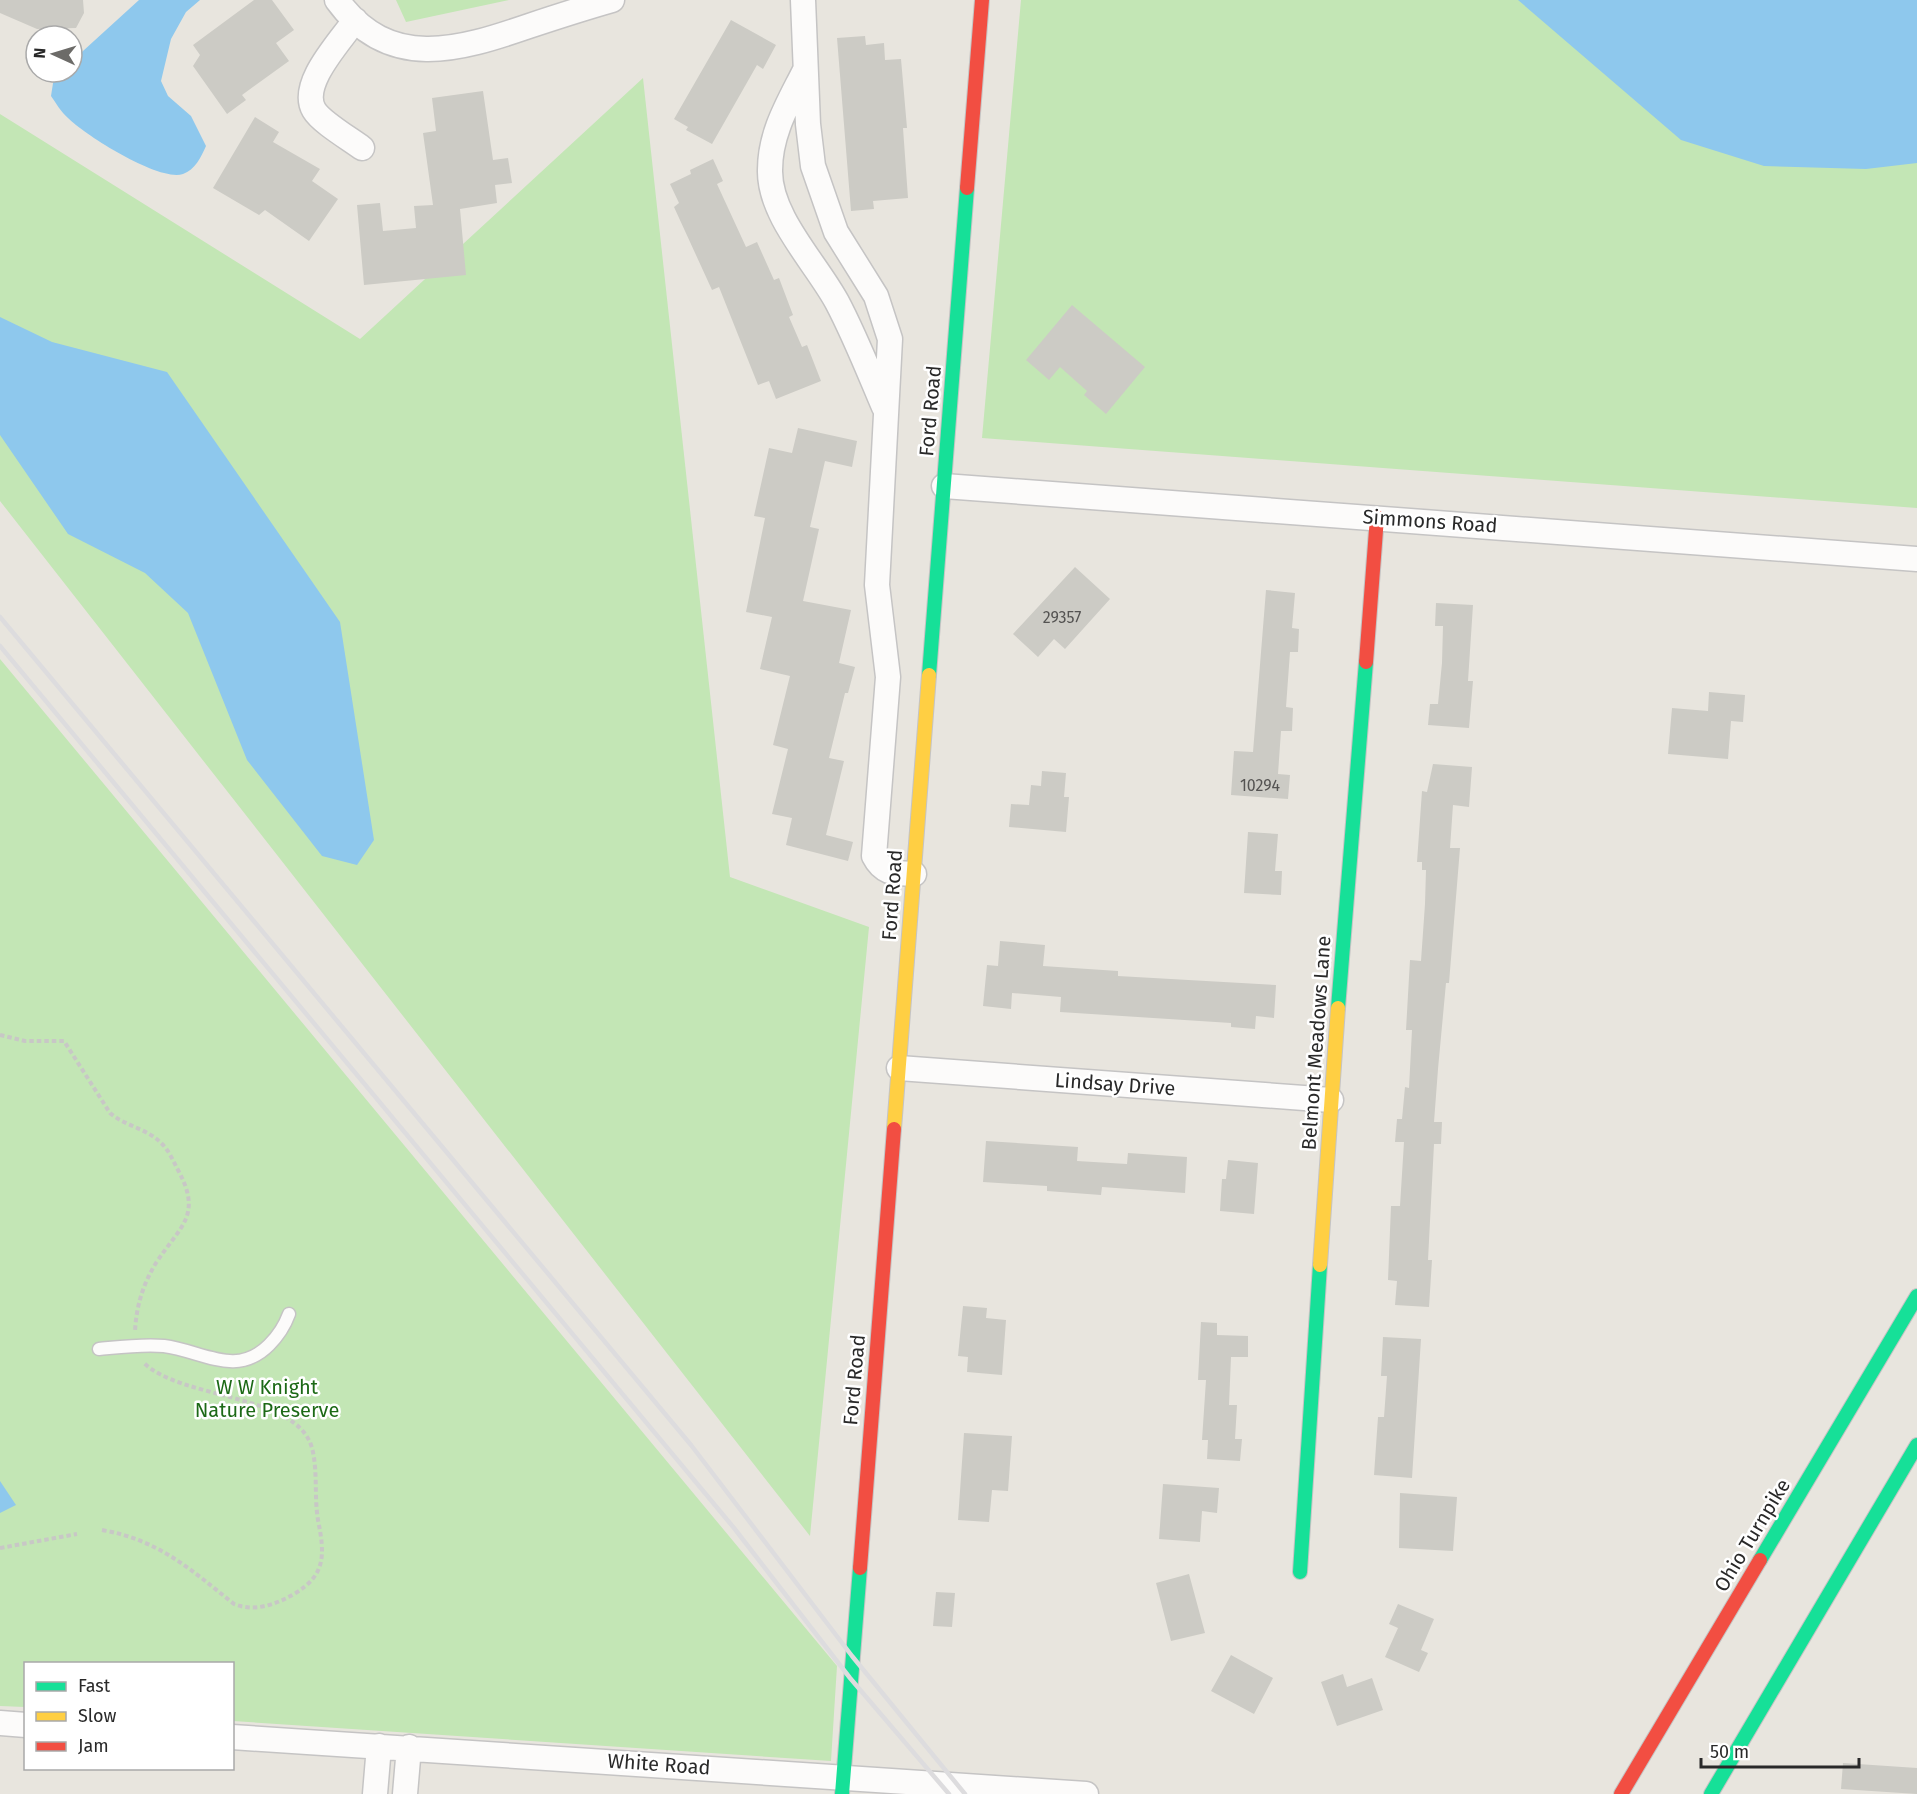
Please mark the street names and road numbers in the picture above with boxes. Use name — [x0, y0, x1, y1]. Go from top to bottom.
street label: Ford Road — [914, 364, 946, 458]
street label: Simmons Road — [1362, 504, 1498, 538]
street label: Ford Road — [877, 849, 907, 941]
street label: Belmont Meadows Lane — [1297, 935, 1335, 1151]
street label: Lindsay Drive — [1054, 1068, 1176, 1100]
street label: Ford Road — [838, 1333, 870, 1427]
street label: Ohio Turnpike — [1709, 1474, 1795, 1596]
street label: White Road — [607, 1748, 711, 1780]

